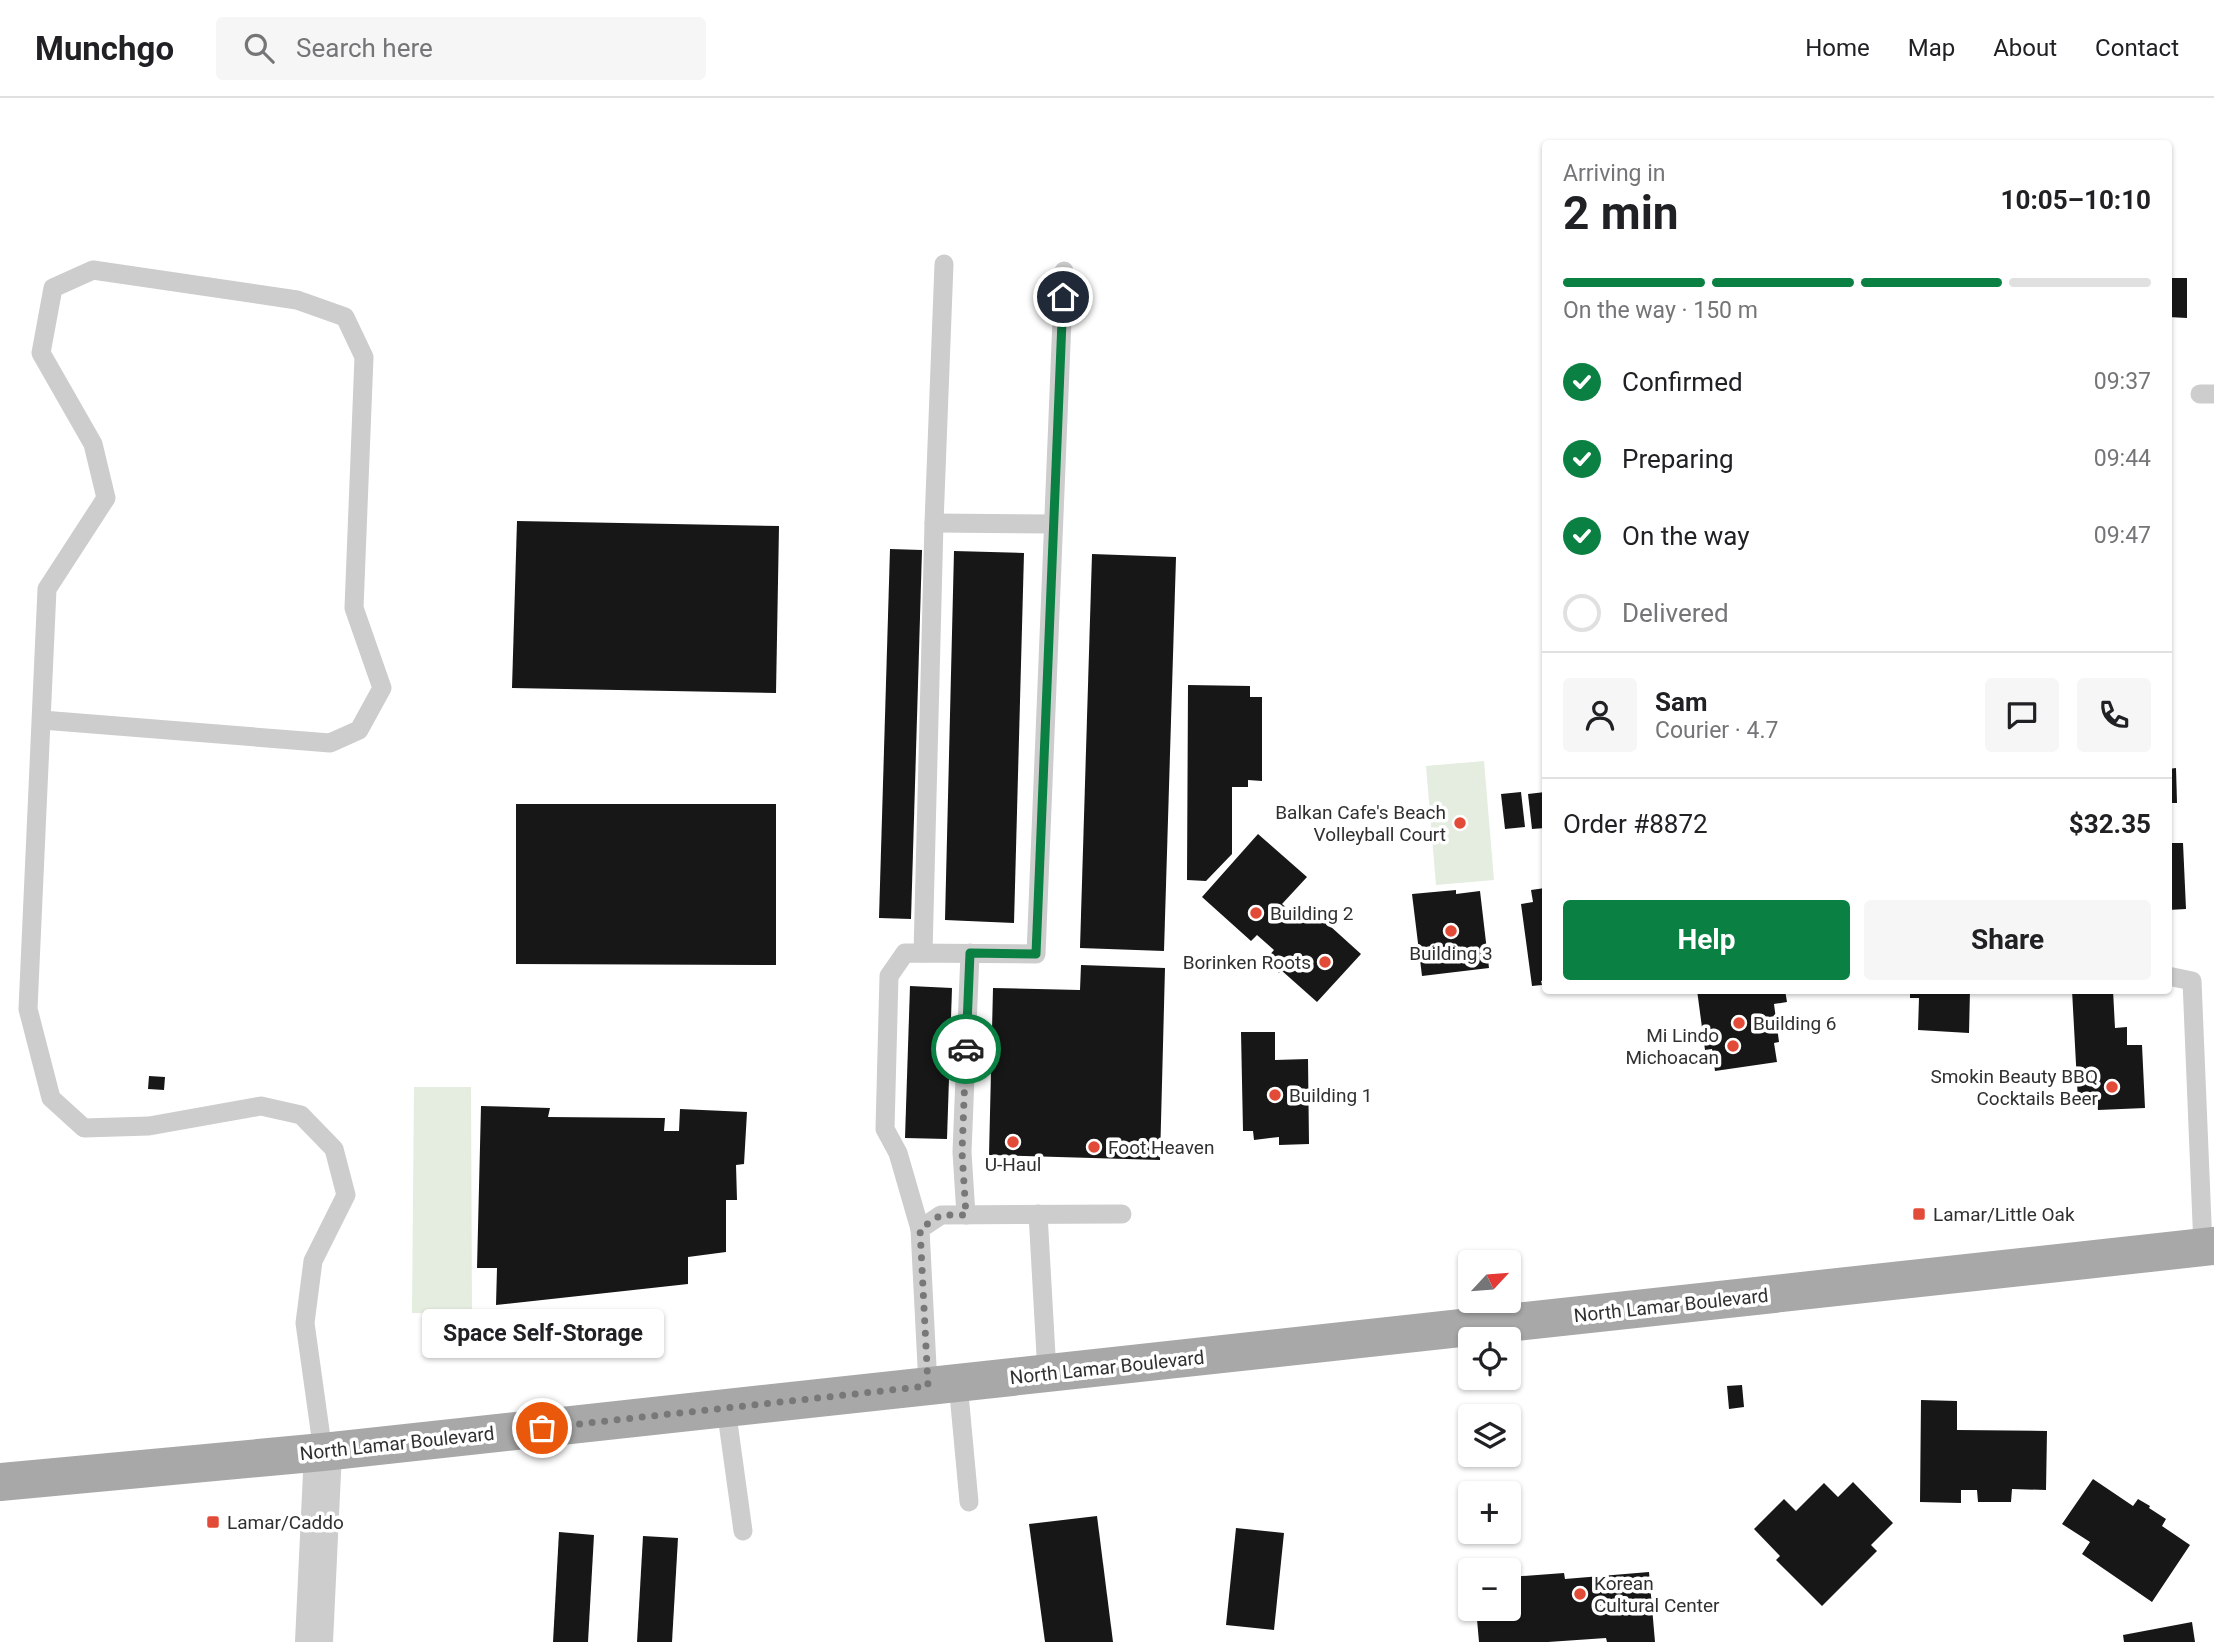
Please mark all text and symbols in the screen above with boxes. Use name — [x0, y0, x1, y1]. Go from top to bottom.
search box — [216, 17, 706, 80]
text: Munchgo — [35, 29, 174, 68]
icon: search — [240, 29, 278, 67]
text: Search here — [296, 33, 433, 63]
text: Home — [1805, 34, 1870, 62]
text: Map — [1908, 34, 1955, 62]
text: About — [1993, 34, 2057, 62]
text: Contact — [2095, 34, 2179, 62]
text: Arriving in — [1563, 160, 1666, 187]
text: 10:05–10:10 — [2001, 185, 2151, 215]
text: 2 min — [1563, 186, 1679, 240]
pin — [1033, 267, 1093, 327]
icon: home — [1044, 278, 1082, 316]
text: On the way · 150 m — [1563, 297, 1758, 324]
icon: check — [1563, 363, 1601, 401]
text: Confirmed — [1622, 367, 1743, 397]
text: 09:37 — [2094, 368, 2151, 395]
icon: check — [1563, 440, 1601, 478]
text: Preparing — [1622, 444, 1734, 474]
text: 09:44 — [2094, 445, 2151, 472]
icon: check — [1563, 517, 1601, 555]
text: On the way — [1622, 521, 1750, 551]
text: 09:47 — [2094, 522, 2151, 549]
text: Delivered — [1622, 598, 1729, 628]
button: person — [1563, 678, 1637, 752]
button: chat — [1985, 678, 2059, 752]
button: phone — [2077, 678, 2151, 752]
text: Sam — [1655, 687, 1707, 717]
text: Courier · 4.7 — [1655, 717, 1778, 744]
place label: Balkan Cafe's Beach Volleyball Court — [1275, 801, 1446, 846]
text: Order #8872 — [1563, 809, 1708, 839]
text: $32.35 — [2069, 809, 2151, 839]
marker: Balkan Cafe's Beach Volleyball Court — [1452, 815, 1468, 831]
button: Help — [1563, 900, 1850, 980]
button: Share — [1864, 900, 2151, 980]
place label: Building 2 — [1270, 902, 1353, 925]
marker: Building 2 — [1248, 905, 1264, 921]
marker: Building 3 — [1443, 923, 1459, 939]
place label: Building 3 — [1409, 942, 1493, 965]
place label: Borinken Roots — [1183, 951, 1311, 974]
marker: Borinken Roots — [1317, 954, 1333, 970]
place label: Building 6 — [1753, 1012, 1836, 1035]
courier — [931, 1014, 1001, 1084]
marker: Building 6 — [1731, 1015, 1747, 1031]
place label: Mi Lindo Michoacan — [1625, 1024, 1719, 1069]
icon: car — [947, 1030, 985, 1068]
marker: Mi Lindo Michoacan — [1725, 1038, 1741, 1054]
place label: Smokin Beauty BBQ Cocktails Beer — [1930, 1065, 2099, 1110]
marker: Smokin Beauty BBQ Cocktails Beer — [2104, 1079, 2120, 1095]
place label: Building 1 — [1289, 1084, 1372, 1107]
marker: Building 1 — [1267, 1087, 1283, 1103]
marker: U-Haul — [1005, 1134, 1021, 1150]
place label: Foot Heaven — [1108, 1136, 1214, 1159]
marker: Foot Heaven — [1086, 1139, 1102, 1155]
place label: U-Haul — [985, 1153, 1041, 1176]
place label: Lamar/Little Oak — [1933, 1203, 2075, 1226]
marker: Lamar/Little Oak — [1911, 1206, 1927, 1222]
north arrow — [1458, 1250, 1521, 1312]
map controls — [1458, 1250, 1521, 1621]
street label: North Lamar Boulevard — [1573, 1284, 1769, 1327]
callout: Space Self-Storage — [421, 1309, 663, 1358]
text: Space Self-Storage — [443, 1320, 643, 1347]
button: locate — [1458, 1327, 1521, 1390]
street label: North Lamar Boulevard — [1009, 1346, 1205, 1389]
pin — [512, 1398, 572, 1458]
button: layers — [1458, 1404, 1521, 1467]
icon: bag — [523, 1409, 561, 1447]
street label: North Lamar Boulevard — [299, 1422, 495, 1465]
button: + — [1458, 1481, 1521, 1544]
place label: Lamar/Caddo — [227, 1511, 344, 1534]
marker: Lamar/Caddo — [205, 1514, 221, 1530]
button: − — [1458, 1558, 1521, 1621]
place label: Korean Cultural Center — [1594, 1572, 1720, 1617]
marker: Korean Cultural Center — [1572, 1586, 1588, 1602]

